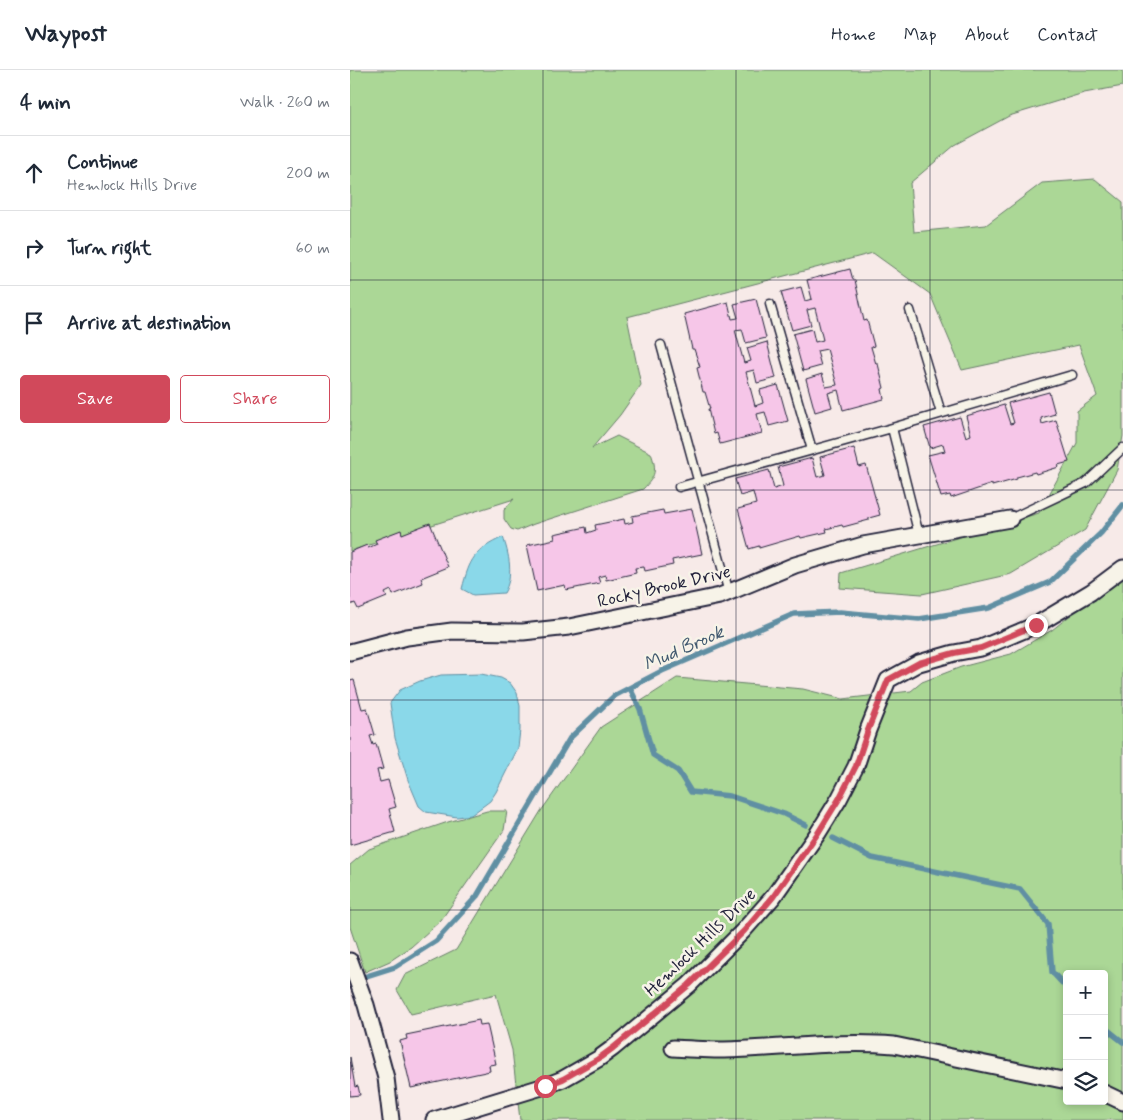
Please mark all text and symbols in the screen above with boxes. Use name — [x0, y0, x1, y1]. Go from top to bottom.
text: Waypost — [25, 19, 107, 50]
text: Home — [831, 23, 876, 47]
text: Map — [904, 23, 937, 47]
text: About — [965, 23, 1009, 47]
text: Contact — [1037, 23, 1098, 47]
text: 4 min — [20, 89, 71, 117]
text: Walk · 260 m — [240, 92, 330, 113]
text: Continue — [67, 150, 138, 175]
icon: ahead — [20, 159, 48, 187]
text: 200 m — [286, 163, 330, 184]
text: Hemlock Hills Drive — [67, 175, 197, 196]
icon: right — [20, 234, 48, 262]
text: Turn right — [67, 236, 151, 261]
text: 60 m — [296, 238, 330, 259]
icon: arrive — [20, 309, 48, 337]
text: Arrive at destination — [67, 311, 231, 336]
button: Save — [20, 375, 170, 423]
button: Share — [180, 375, 330, 423]
street label: Rocky Brook Drive — [595, 560, 733, 614]
route end — [1025, 614, 1048, 637]
water label: Mud Brook — [640, 619, 729, 677]
street label: Hemlock Hills Drive — [640, 883, 762, 1002]
map controls — [1063, 970, 1108, 1105]
button: + — [1063, 970, 1108, 1015]
button: − — [1063, 1015, 1108, 1060]
button: layers — [1063, 1060, 1108, 1105]
route start — [534, 1075, 557, 1098]

